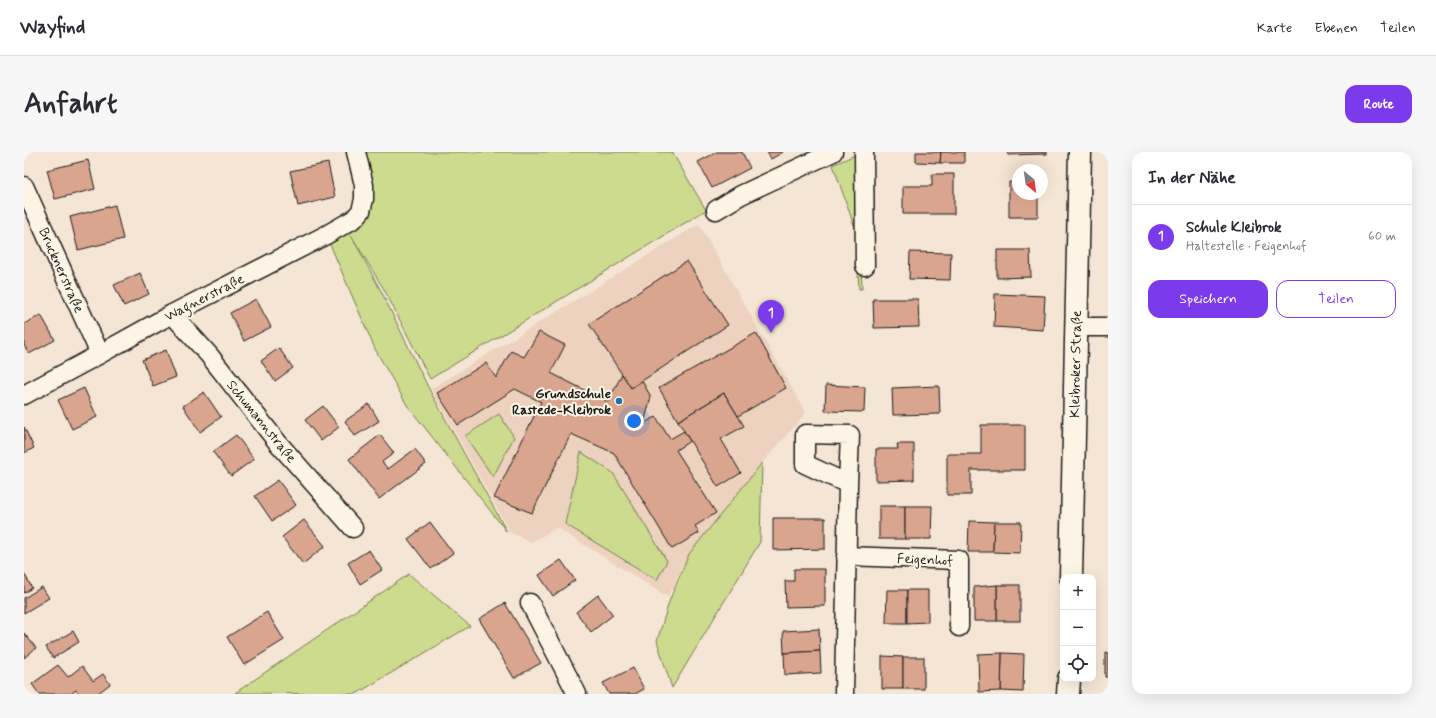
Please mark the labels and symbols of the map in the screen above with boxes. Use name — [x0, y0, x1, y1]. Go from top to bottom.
north arrow — [1012, 164, 1048, 200]
street label: Brucknerstraße — [34, 225, 88, 316]
street label: Wagnerstraße — [162, 270, 248, 327]
pin: 1 — [758, 300, 784, 333]
street label: Kleibroker Straße — [1066, 310, 1086, 418]
street label: Schumannstraße — [222, 377, 300, 467]
place label: Grundschule Rastede-Kleibrok — [512, 385, 611, 419]
marker: Grundschule Rastede-Kleibrok — [614, 396, 624, 406]
your location — [624, 411, 644, 431]
street label: Feigenhof — [897, 550, 953, 570]

